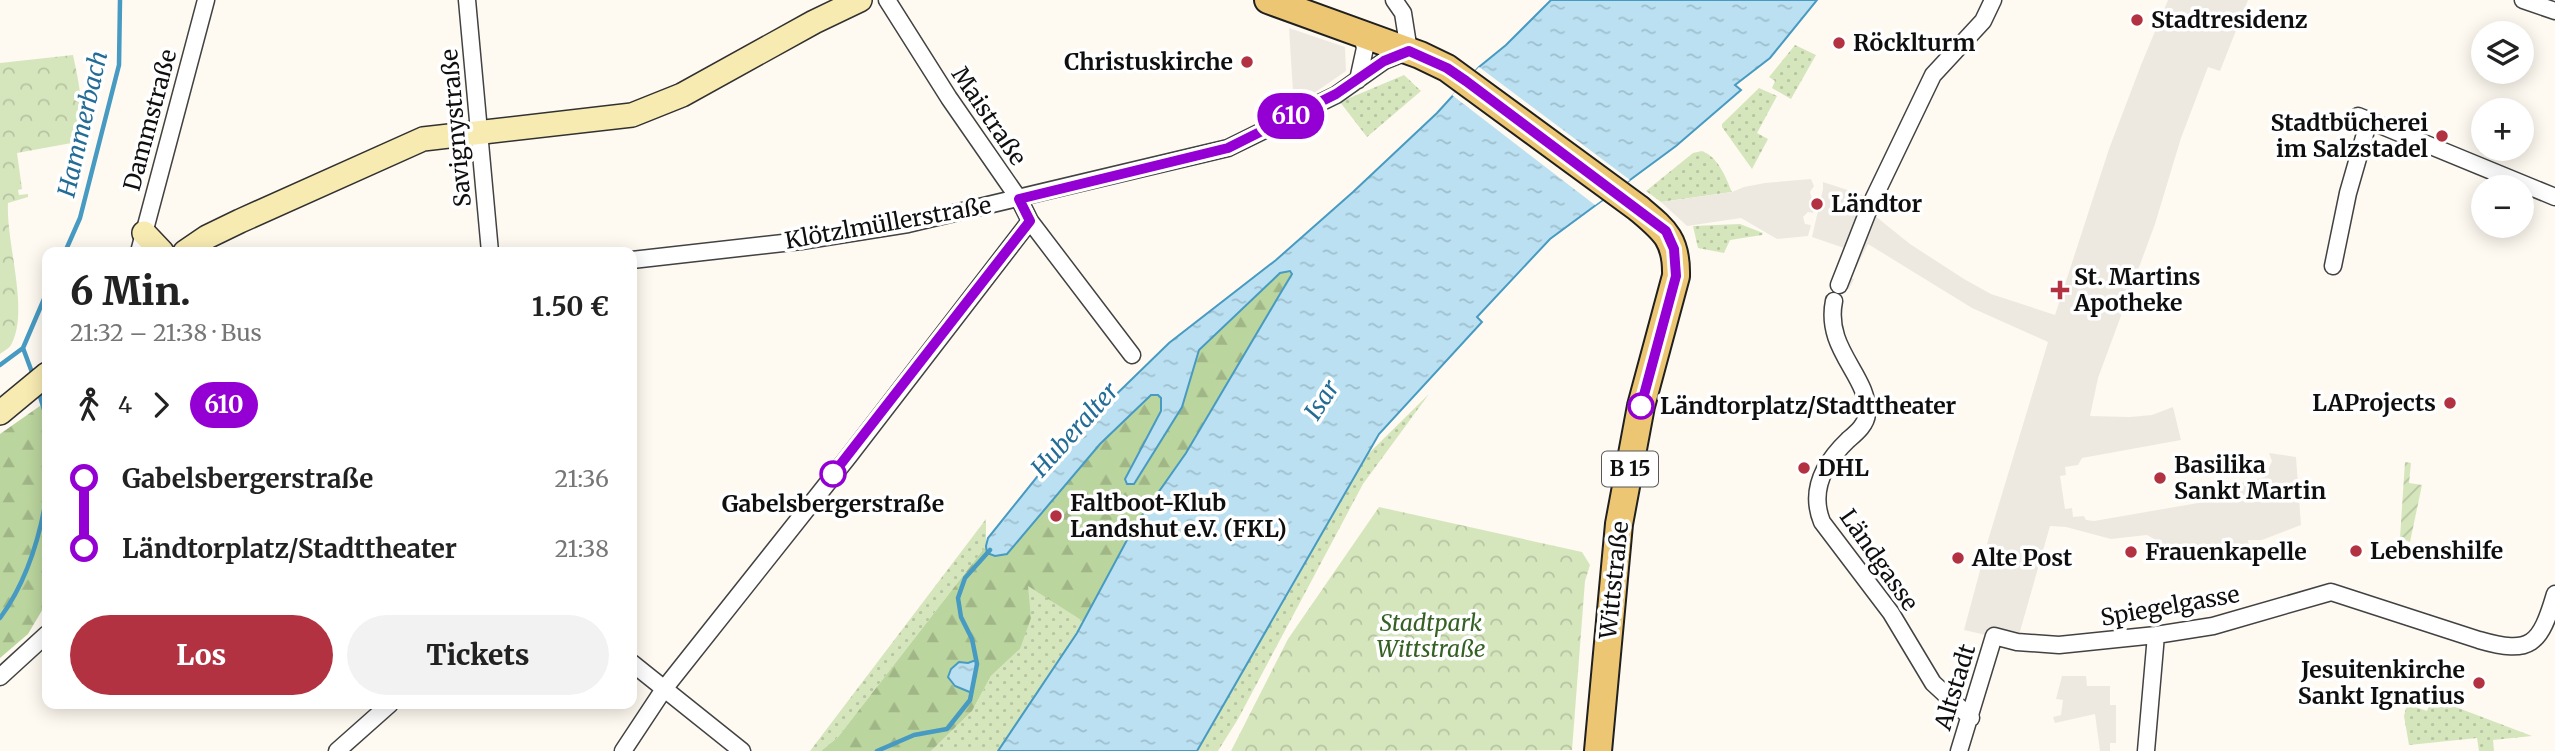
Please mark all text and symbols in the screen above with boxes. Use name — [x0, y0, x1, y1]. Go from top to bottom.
place label: Stadtresidenz — [2151, 5, 2308, 34]
marker: Stadtresidenz — [2129, 12, 2145, 28]
map controls — [2471, 21, 2534, 238]
button: layers — [2471, 21, 2534, 84]
place label: Röcklturm — [1853, 28, 1975, 57]
marker: Röcklturm — [1831, 35, 1847, 51]
street label: Dammstraße — [117, 46, 182, 194]
place label: Christuskirche — [1064, 47, 1233, 76]
water label: Hammerbach — [50, 48, 114, 201]
street label: Savignystraße — [434, 48, 477, 208]
marker: Christuskirche — [1239, 54, 1255, 70]
street label: Maistraße — [946, 61, 1033, 171]
line badge: 610 — [1251, 93, 1331, 139]
button: + — [2471, 98, 2534, 161]
text: 610 — [1271, 100, 1311, 131]
place label: Stadtbücherei im Salzstadel — [2270, 108, 2429, 163]
marker: Stadtbücherei im Salzstadel — [2434, 128, 2450, 144]
button: − — [2471, 175, 2534, 238]
place label: Ländtor — [1831, 189, 1922, 218]
street label: Klötzlmüllerstraße — [782, 190, 993, 255]
marker: Ländtor — [1809, 196, 1825, 212]
place label: St. Martins Apotheke — [2073, 262, 2200, 317]
text: 6 Min. — [70, 268, 191, 315]
marker: St. Martins Apotheke — [2052, 282, 2068, 298]
text: 1.50 € — [532, 290, 609, 323]
text: 21:32 – 21:38 · Bus — [70, 318, 262, 347]
water label: Isar — [1297, 373, 1347, 425]
water label: Huberalter — [1024, 375, 1126, 484]
icon: walk — [70, 386, 108, 424]
icon: forward — [142, 386, 180, 424]
place label: LAProjects — [2312, 388, 2436, 417]
text: 610 — [204, 389, 244, 420]
text: 4 — [118, 390, 132, 419]
place label: Ländtorplatz/Stadttheater — [1660, 391, 1957, 420]
marker: Ländtorplatz/Stadttheater — [1628, 393, 1654, 419]
marker: LAProjects — [2442, 395, 2458, 411]
place label: Basilika Sankt Martin — [2174, 450, 2326, 505]
road number: B 15 — [1602, 452, 1658, 486]
place label: DHL — [1818, 453, 1869, 482]
marker: DHL — [1796, 460, 1812, 476]
marker: Gabelsbergerstraße — [820, 461, 846, 487]
text: Gabelsbergerstraße — [122, 462, 373, 495]
text: 21:36 — [555, 464, 609, 493]
marker: Basilika Sankt Martin — [2152, 470, 2168, 486]
place label: Faltboot-Klub Landshut e.V. (FKL) — [1070, 488, 1287, 543]
place label: Gabelsbergerstraße — [722, 489, 944, 518]
street label: Ländgasse — [1834, 503, 1925, 616]
marker: Faltboot-Klub Landshut e.V. (FKL) — [1048, 508, 1064, 524]
street label: Wittstraße — [1593, 520, 1634, 641]
text: Ländtorplatz/Stadttheater — [122, 532, 457, 565]
text: 21:38 — [555, 534, 609, 563]
place label: Lebenshilfe — [2370, 536, 2503, 565]
place label: Frauenkapelle — [2145, 537, 2307, 566]
place label: Alte Post — [1971, 543, 2072, 572]
marker: Lebenshilfe — [2348, 543, 2364, 559]
marker: Frauenkapelle — [2123, 544, 2139, 560]
marker: Alte Post — [1950, 550, 1966, 566]
street label: Spiegelgasse — [2098, 579, 2242, 632]
park label: Stadtpark Wittstraße — [1376, 608, 1486, 663]
button: Los — [70, 615, 333, 695]
button: Tickets — [347, 615, 609, 695]
street label: Altstadt — [1927, 640, 1981, 734]
place label: Jesuitenkirche Sankt Ignatius — [2298, 655, 2465, 710]
marker: Jesuitenkirche Sankt Ignatius — [2471, 675, 2487, 691]

